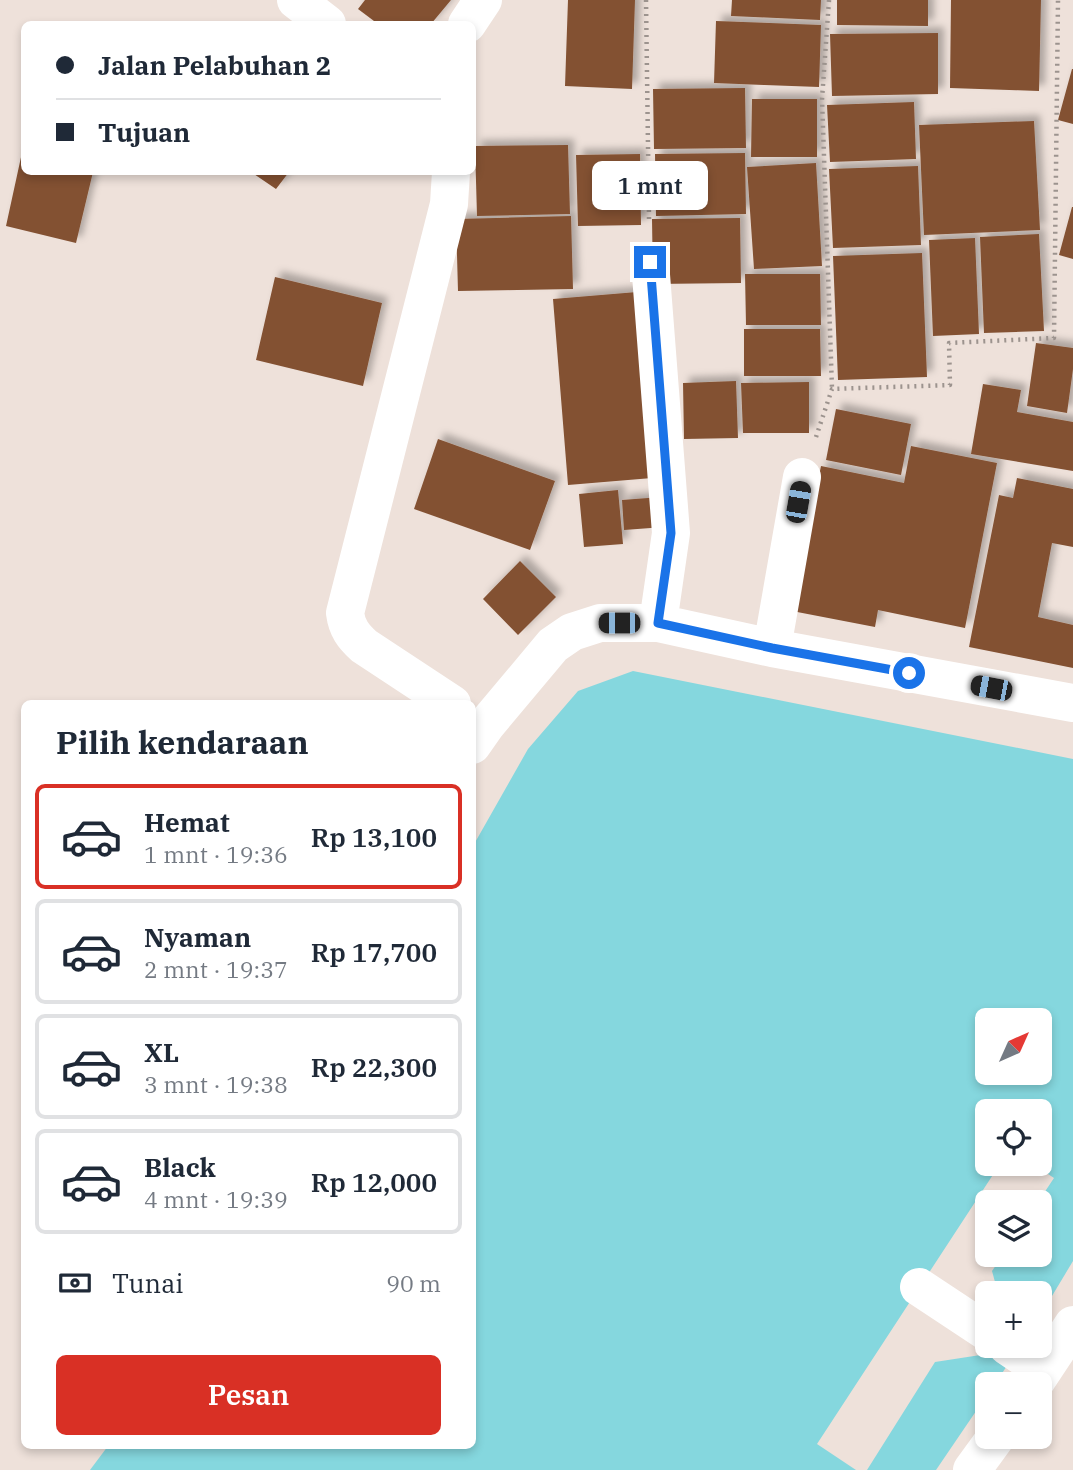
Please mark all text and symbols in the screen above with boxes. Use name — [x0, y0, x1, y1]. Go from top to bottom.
text: Jalan Pelabuhan 2 — [98, 48, 331, 82]
text: Tujuan — [98, 115, 190, 149]
callout: 1 mnt — [592, 160, 708, 210]
text: 1 mnt — [618, 170, 682, 200]
route end — [634, 246, 666, 278]
car — [785, 479, 812, 525]
car — [599, 613, 641, 634]
route start — [893, 657, 925, 689]
car — [969, 674, 1014, 702]
text: Pilih kendaraan — [56, 721, 309, 763]
icon: car — [60, 805, 123, 868]
text: Hemat — [144, 805, 230, 839]
text: Rp 13,100 — [311, 820, 437, 854]
text: 1 mnt · 19:36 — [144, 839, 288, 869]
icon: car — [60, 920, 123, 983]
text: Nyaman — [144, 920, 251, 954]
text: Rp 17,700 — [311, 935, 437, 969]
text: 2 mnt · 19:37 — [144, 954, 288, 984]
north arrow — [975, 1008, 1052, 1085]
map controls — [975, 1008, 1052, 1449]
icon: car — [60, 1035, 123, 1098]
text: XL — [144, 1035, 179, 1069]
text: Rp 22,300 — [311, 1050, 437, 1084]
text: 3 mnt · 19:38 — [144, 1069, 288, 1099]
button: locate — [975, 1099, 1052, 1176]
icon: car — [60, 1150, 123, 1213]
text: Black — [144, 1150, 216, 1184]
text: Rp 12,000 — [311, 1165, 437, 1199]
text: 4 mnt · 19:39 — [144, 1184, 288, 1214]
button: layers — [975, 1190, 1052, 1267]
icon: cash — [56, 1264, 94, 1302]
text: Tunai — [112, 1266, 184, 1300]
text: 90 m — [386, 1268, 441, 1298]
button: + — [975, 1281, 1052, 1358]
button: Pesan — [56, 1355, 441, 1435]
button: − — [975, 1372, 1052, 1449]

